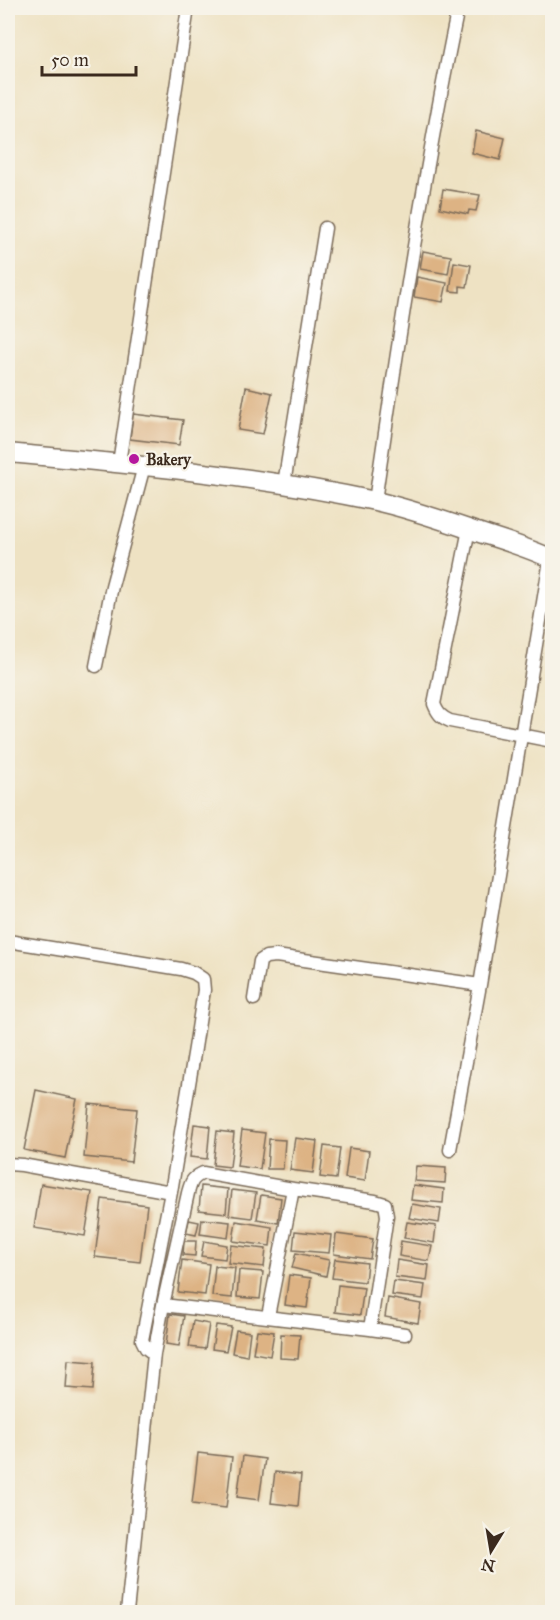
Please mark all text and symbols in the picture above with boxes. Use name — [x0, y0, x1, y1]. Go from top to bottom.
scale bar — [42, 39, 136, 77]
text: 50 m — [51, 49, 89, 71]
place label: Bakery — [146, 450, 192, 470]
marker: Bakery — [127, 452, 141, 466]
north arrow — [461, 1521, 521, 1581]
text: N — [479, 1555, 497, 1576]

